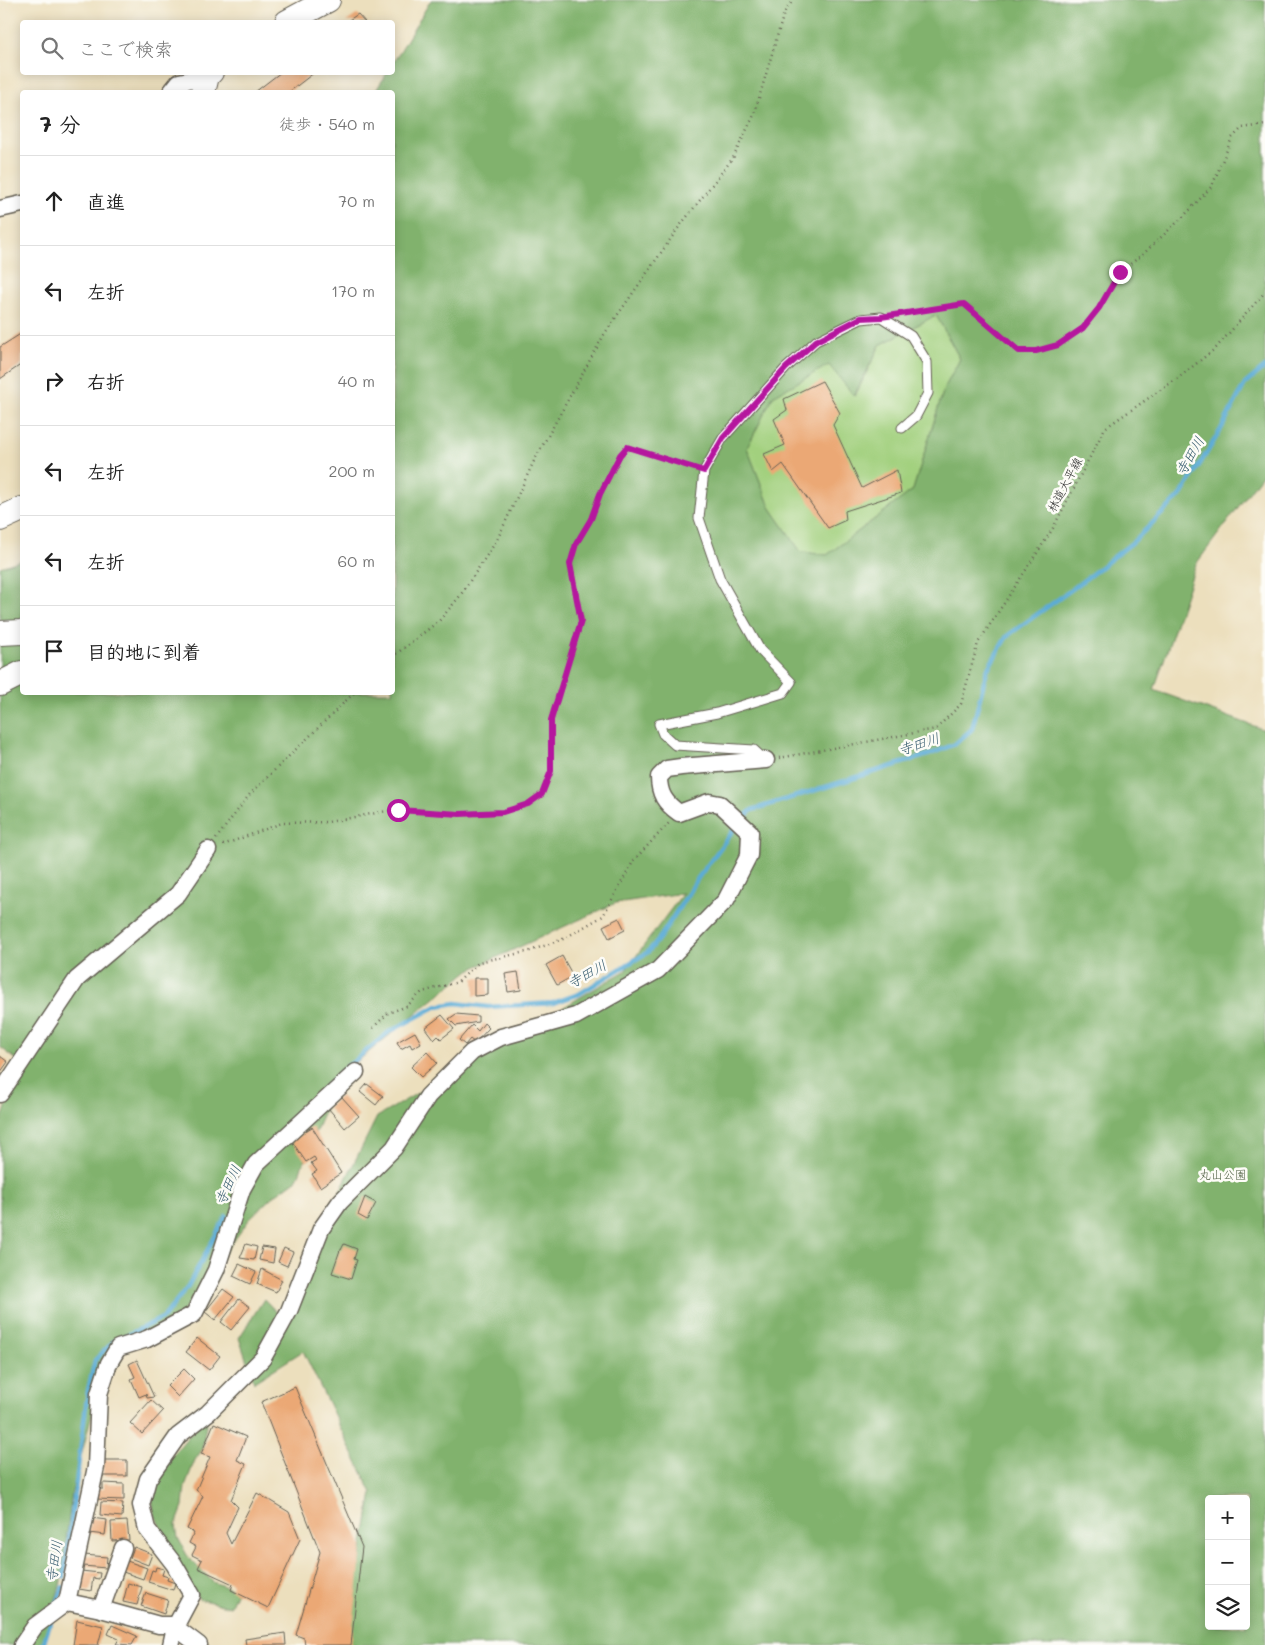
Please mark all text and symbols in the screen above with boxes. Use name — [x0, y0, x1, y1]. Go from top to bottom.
search box — [20, 20, 395, 75]
icon: search — [38, 34, 66, 62]
text: ここで検索 — [78, 36, 173, 61]
text: 7 分 — [40, 110, 80, 137]
text: 徒歩 · 540 m — [279, 113, 375, 134]
icon: ahead — [40, 187, 68, 215]
text: 直進 — [87, 189, 125, 214]
text: 70 m — [338, 190, 375, 211]
route end — [1109, 261, 1132, 284]
icon: left — [40, 277, 68, 305]
text: 左折 — [87, 279, 125, 304]
text: 170 m — [331, 280, 375, 301]
icon: right — [40, 367, 68, 395]
text: 右折 — [87, 369, 125, 394]
text: 40 m — [338, 370, 375, 391]
water label: 寺田川 — [1171, 433, 1208, 479]
street label: 林道大平線 — [1043, 454, 1085, 515]
icon: left — [40, 457, 68, 485]
text: 左折 — [87, 459, 125, 484]
text: 200 m — [328, 460, 375, 481]
icon: left — [40, 547, 68, 575]
text: 左折 — [87, 549, 125, 574]
text: 60 m — [338, 550, 375, 571]
icon: arrive — [40, 637, 68, 665]
text: 目的地に到着 — [87, 639, 201, 664]
water label: 寺田川 — [896, 728, 942, 759]
route start — [387, 799, 410, 822]
water label: 寺田川 — [564, 955, 610, 992]
water label: 寺田川 — [210, 1162, 245, 1208]
park label: 丸山公園 — [1199, 1166, 1247, 1182]
map controls — [1205, 1495, 1250, 1630]
button: + — [1205, 1495, 1250, 1540]
water label: 寺田川 — [41, 1539, 66, 1583]
button: − — [1205, 1540, 1250, 1585]
button: layers — [1205, 1585, 1250, 1630]

